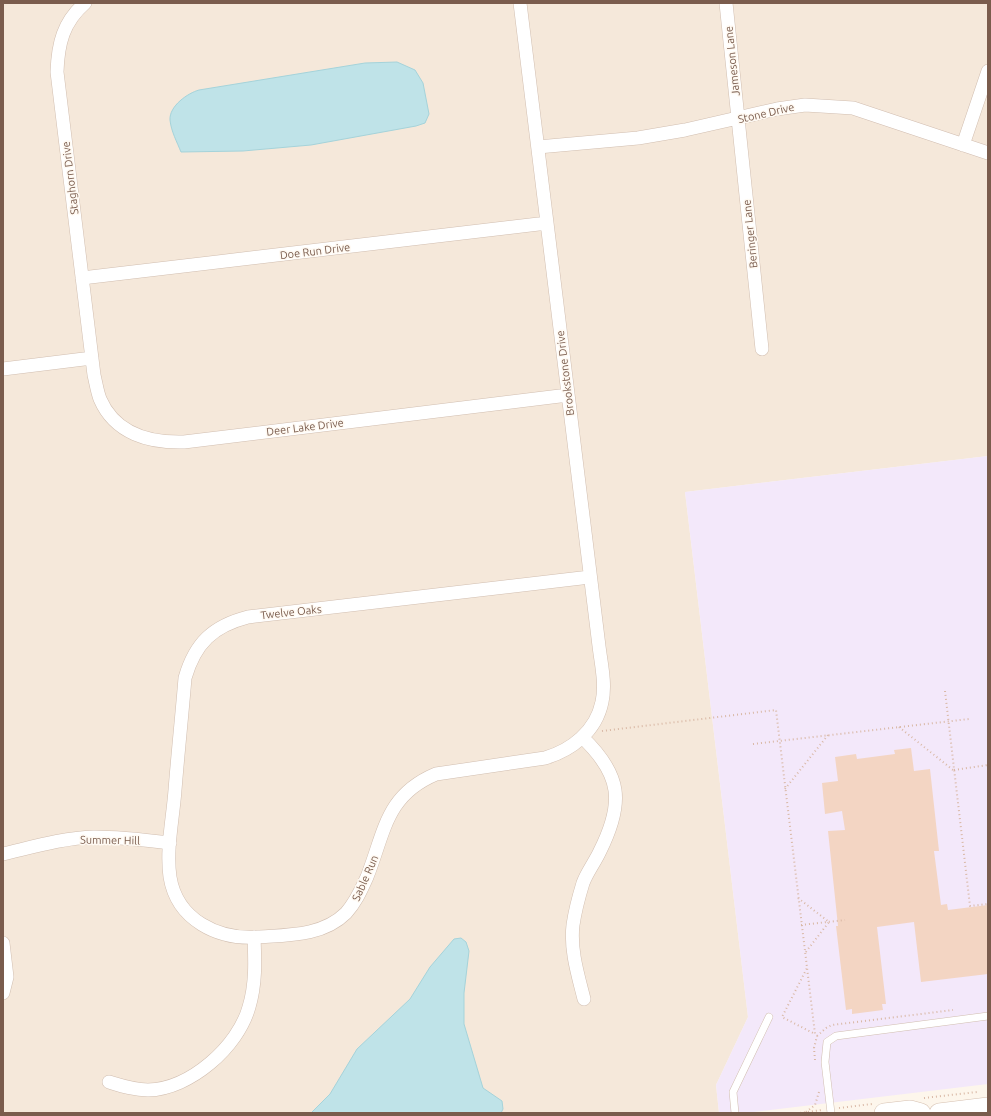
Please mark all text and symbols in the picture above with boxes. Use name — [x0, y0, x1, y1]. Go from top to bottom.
street label: Jameson Lane — [722, 25, 742, 97]
street label: Stone Drive — [737, 101, 795, 125]
street label: Staghorn Drive — [60, 141, 80, 215]
street label: Beringer Lane — [740, 199, 760, 269]
street label: Doe Run Drive — [279, 241, 351, 261]
street label: Brookstone Drive — [554, 330, 576, 416]
street label: Deer Lake Drive — [266, 416, 344, 438]
street label: Twelve Oaks — [260, 603, 322, 621]
street label: Summer Hill — [80, 833, 140, 847]
street label: Sable Run — [350, 853, 380, 903]

